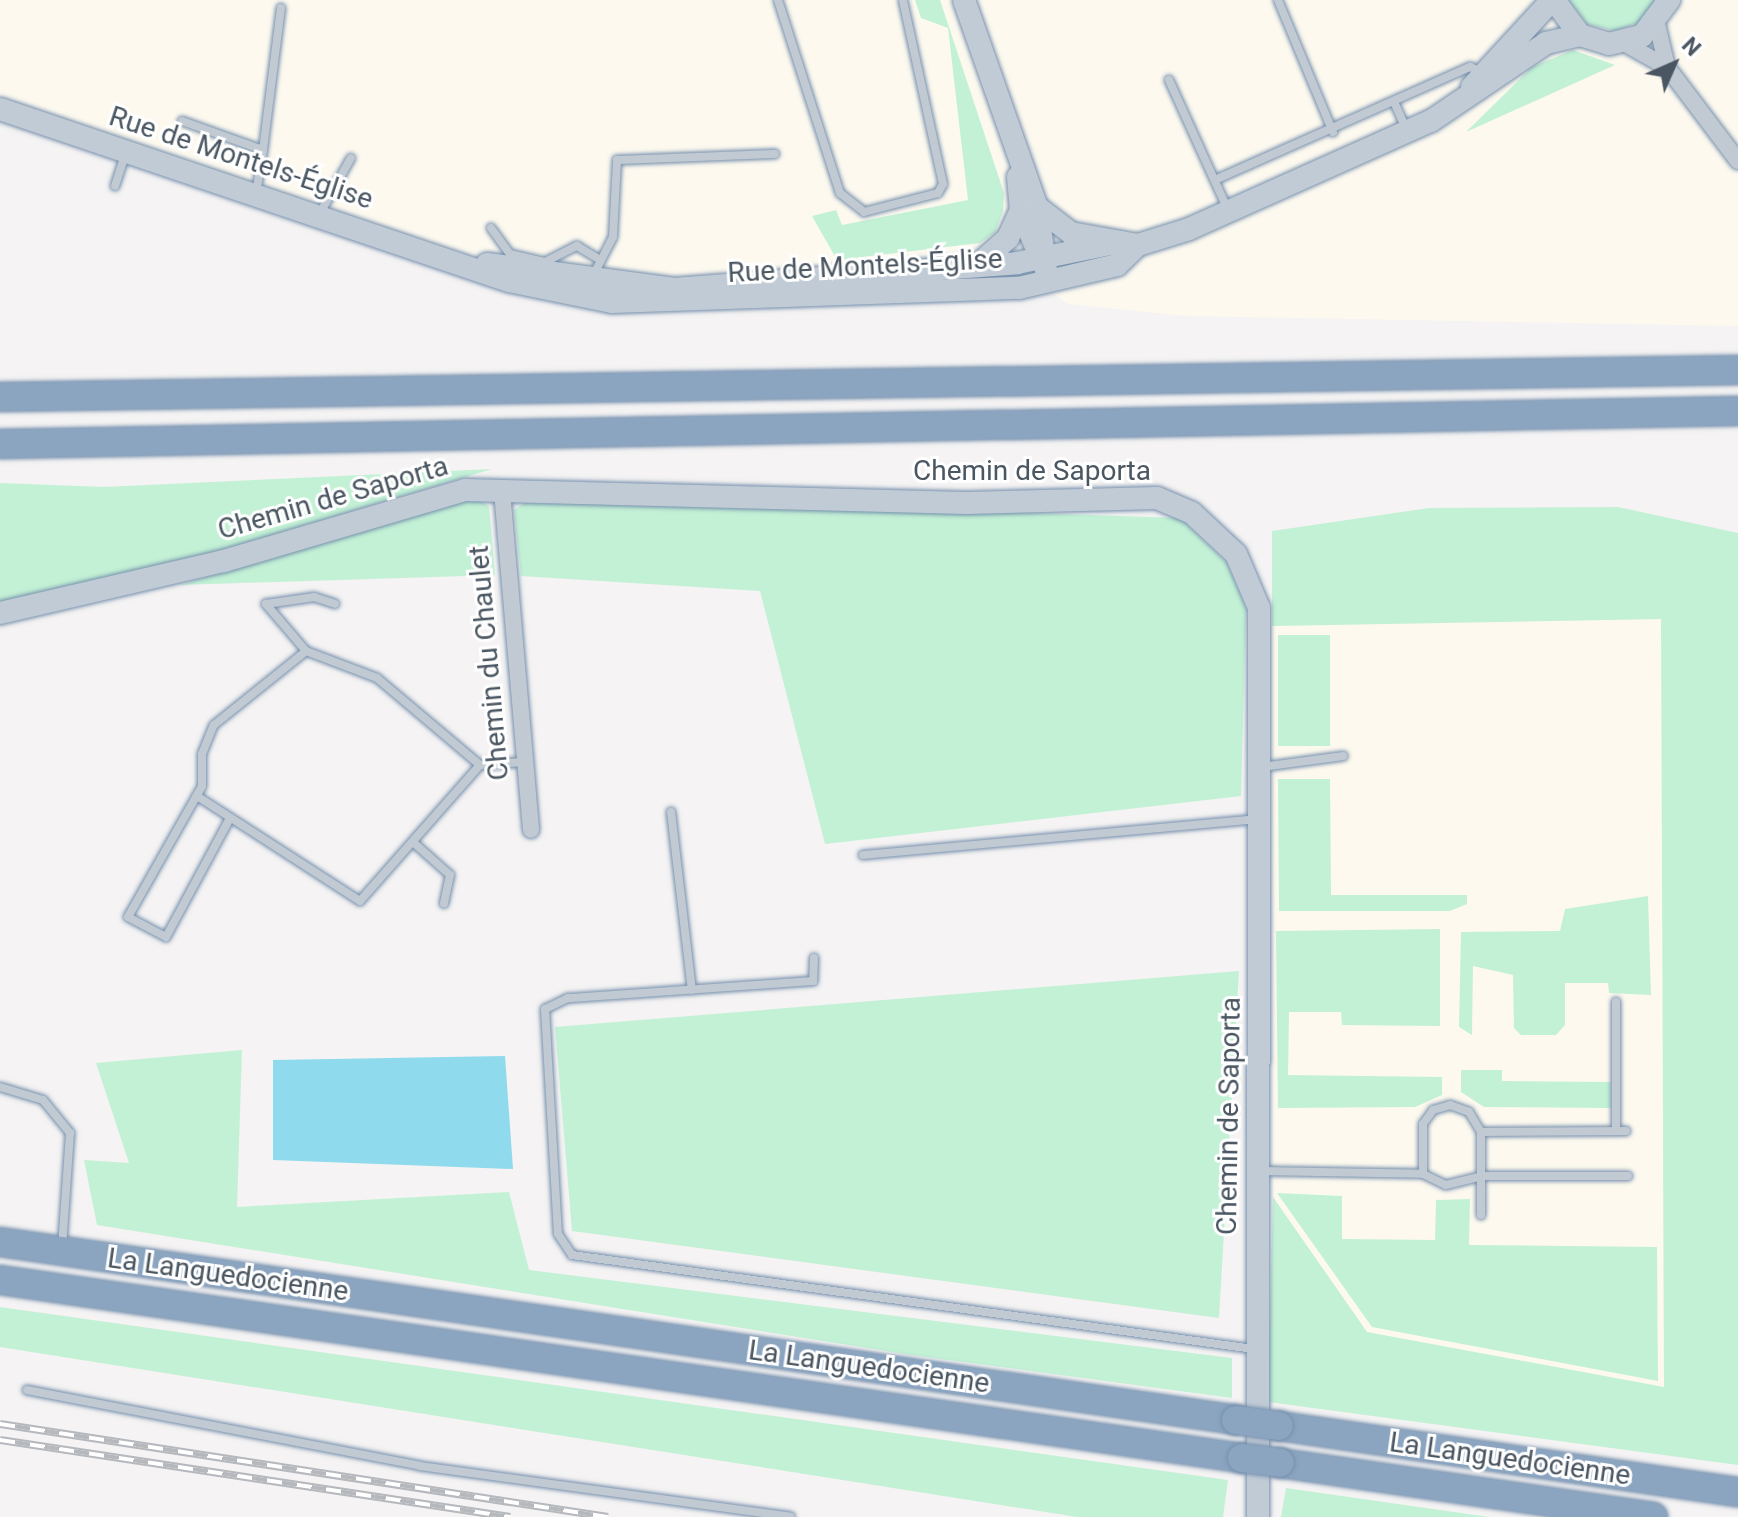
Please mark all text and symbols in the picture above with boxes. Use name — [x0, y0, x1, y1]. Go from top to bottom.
north arrow — [1634, 24, 1714, 104]
text: N — [1677, 32, 1706, 61]
street label: Rue de Montels-Église — [105, 99, 377, 217]
street label: Rue de Montels-Église — [727, 242, 1003, 290]
street label: Chemin de Saporta — [214, 449, 452, 547]
street label: Chemin de Saporta — [913, 454, 1151, 488]
street label: Chemin du Chaulet — [462, 544, 516, 782]
street label: Chemin de Saporta — [1210, 997, 1248, 1235]
street label: La Languedocienne — [105, 1241, 351, 1309]
street label: La Languedocienne — [746, 1333, 992, 1401]
street label: La Languedocienne — [1387, 1425, 1633, 1493]

